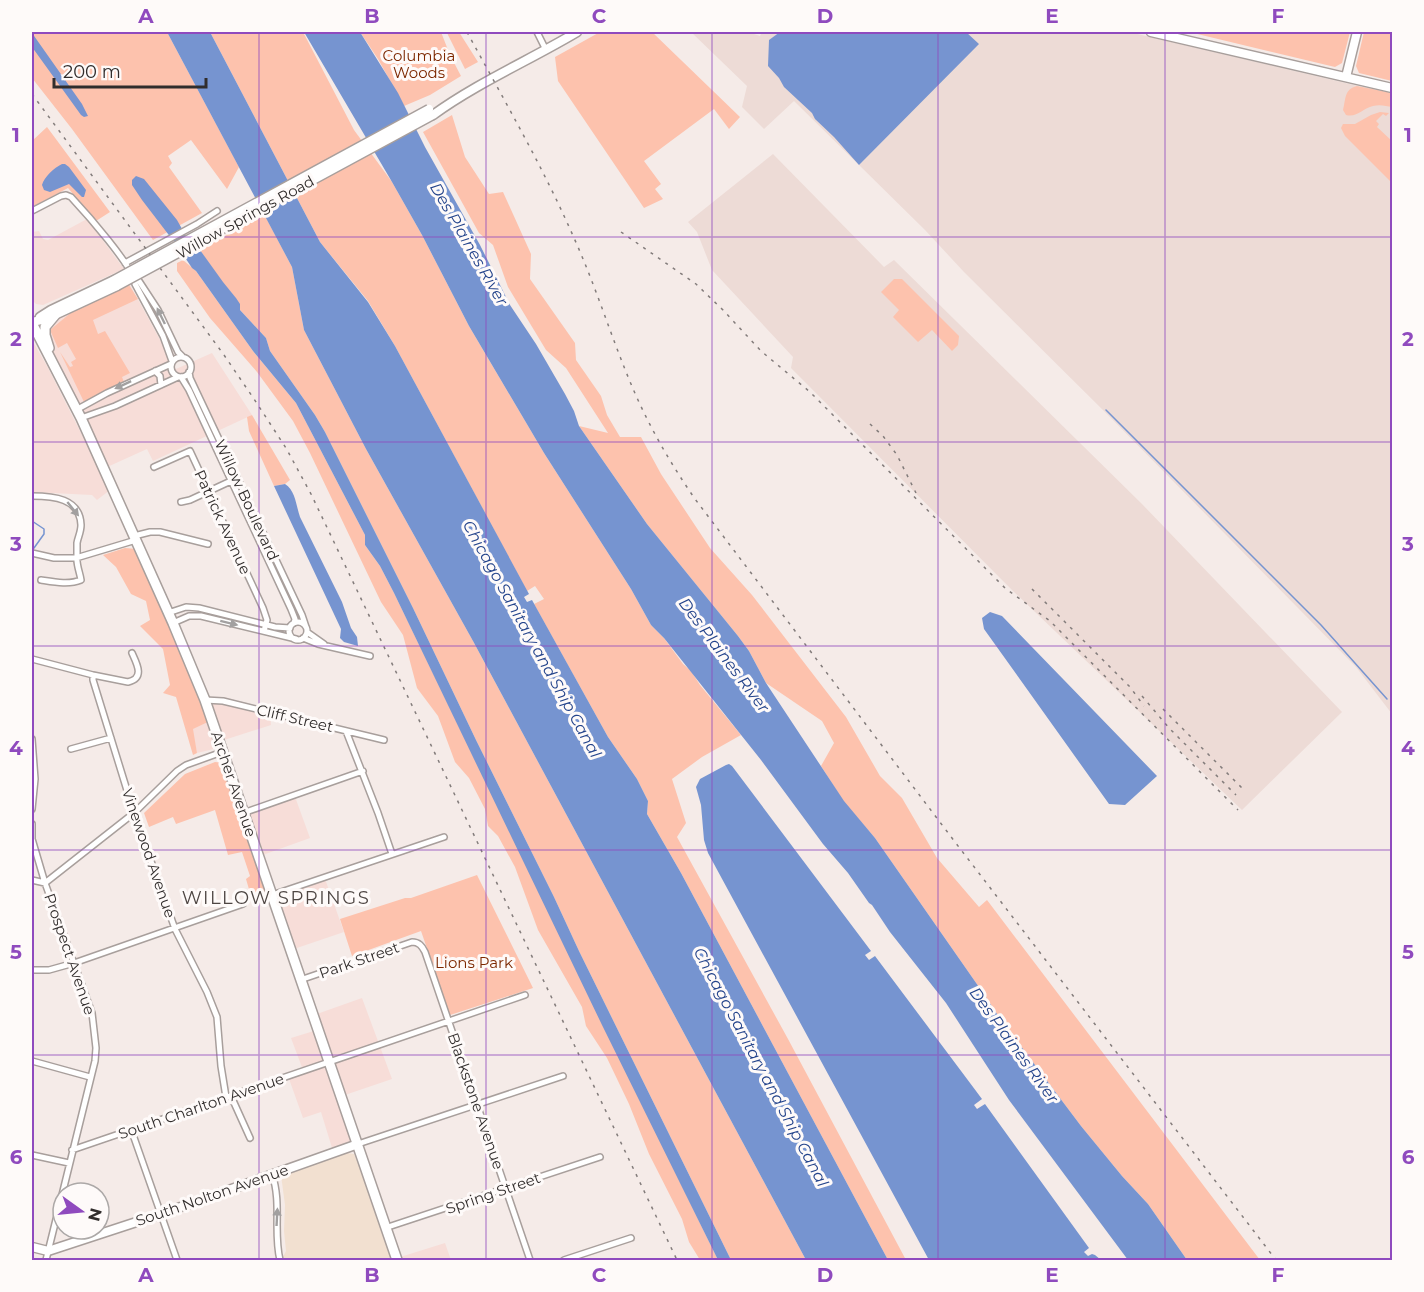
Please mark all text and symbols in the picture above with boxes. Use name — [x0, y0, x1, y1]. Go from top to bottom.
text: A — [137, 4, 154, 28]
text: B — [364, 4, 380, 28]
text: C — [592, 4, 607, 28]
text: D — [817, 4, 833, 28]
text: E — [1045, 4, 1059, 28]
text: F — [1272, 4, 1285, 28]
park label: Columbia Woods — [383, 46, 455, 82]
scale bar — [54, 51, 206, 89]
text: 200 m — [63, 61, 121, 83]
text: 1 — [12, 123, 20, 147]
text: 1 — [1404, 123, 1412, 147]
street label: Willow Springs Road — [173, 171, 317, 263]
water label: Des Plaines River — [426, 179, 512, 309]
one-way arrow — [156, 307, 166, 324]
text: 2 — [10, 327, 22, 351]
text: 2 — [1402, 327, 1414, 351]
one-way arrow — [114, 381, 131, 390]
street label: Willow Boulevard — [211, 437, 283, 563]
street label: Patrick Avenue — [190, 467, 256, 577]
one-way arrow — [67, 501, 80, 517]
water label: Chicago Sanitary and Ship Canal — [459, 517, 606, 762]
text: 3 — [9, 532, 22, 556]
text: 3 — [1401, 532, 1414, 556]
water label: Des Plaines River — [675, 594, 774, 717]
one-way arrow — [220, 618, 238, 628]
street label: Cliff Street — [255, 700, 335, 736]
street label: Archer Avenue — [207, 729, 261, 839]
text: 4 — [9, 736, 23, 760]
text: 4 — [1401, 736, 1415, 760]
street label: Vinewood Avenue — [118, 786, 180, 920]
district label: WILLOW SPRINGS — [182, 887, 370, 909]
street label: Prospect Avenue — [40, 891, 100, 1017]
street label: Park Street — [316, 937, 402, 983]
text: 5 — [10, 940, 22, 964]
text: 5 — [1402, 940, 1414, 964]
water label: Chicago Sanitary and Ship Canal — [690, 944, 833, 1190]
park label: Lions Park — [435, 953, 513, 972]
water label: Des Plaines River — [966, 983, 1063, 1107]
street label: Blackstone Avenue — [444, 1030, 508, 1172]
street label: South Charlton Avenue — [116, 1069, 286, 1143]
text: 6 — [10, 1145, 23, 1169]
text: 6 — [1402, 1145, 1415, 1169]
street label: South Nolton Avenue — [133, 1160, 291, 1230]
street label: Spring Street — [443, 1168, 543, 1218]
north arrow — [51, 1181, 111, 1241]
text: N — [84, 1206, 106, 1223]
one-way arrow — [273, 1208, 282, 1227]
text: A — [137, 1263, 154, 1287]
text: B — [364, 1263, 380, 1287]
text: C — [592, 1263, 607, 1287]
text: D — [817, 1263, 833, 1287]
text: E — [1045, 1263, 1059, 1287]
text: F — [1272, 1263, 1285, 1287]

